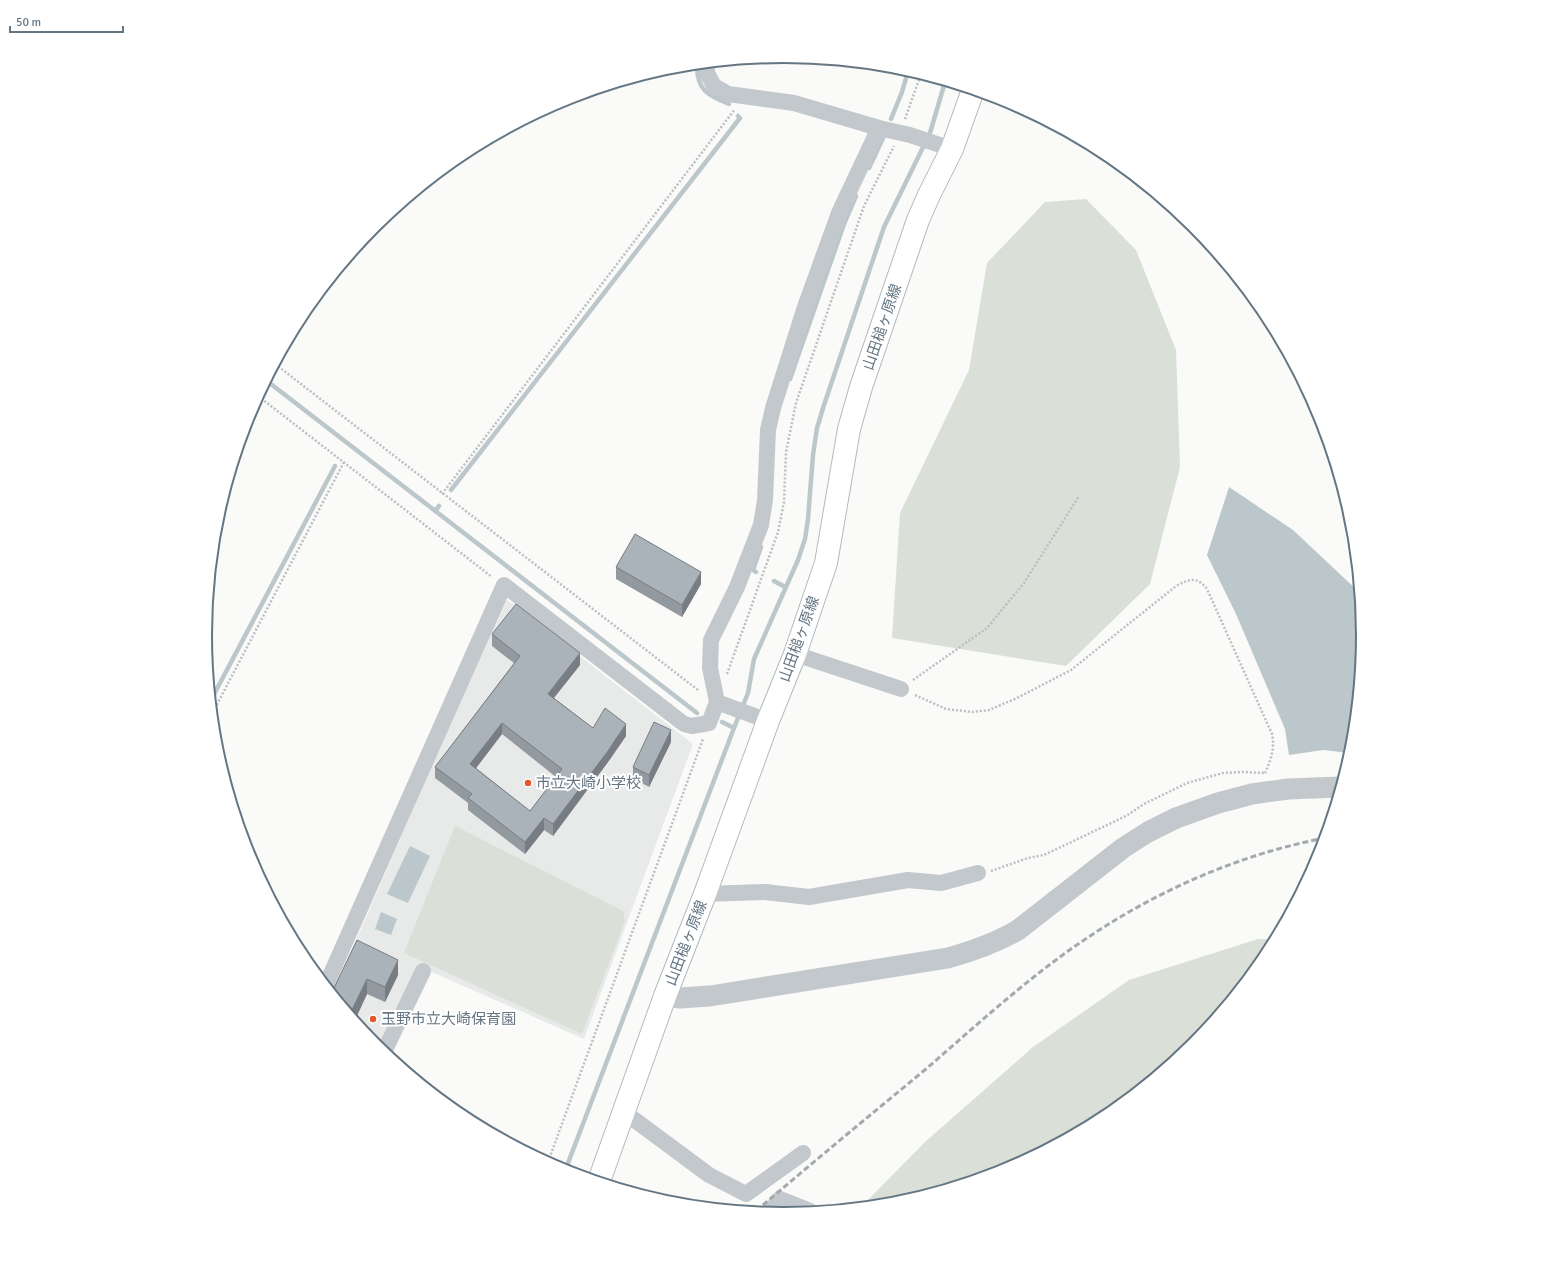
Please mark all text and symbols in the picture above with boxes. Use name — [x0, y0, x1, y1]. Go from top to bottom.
scale bar — [10, 8, 123, 34]
text: 50 m — [16, 15, 41, 30]
street label: 山田槌ヶ原線 — [859, 282, 905, 372]
street label: 山田槌ヶ原線 — [775, 594, 823, 684]
place label: 市立大崎小学校 — [536, 774, 641, 792]
marker: 市立大崎小学校 — [523, 778, 533, 788]
street label: 山田槌ヶ原線 — [661, 898, 711, 988]
place label: 玉野市立大崎保育園 — [381, 1010, 516, 1028]
marker: 玉野市立大崎保育園 — [368, 1014, 378, 1024]

